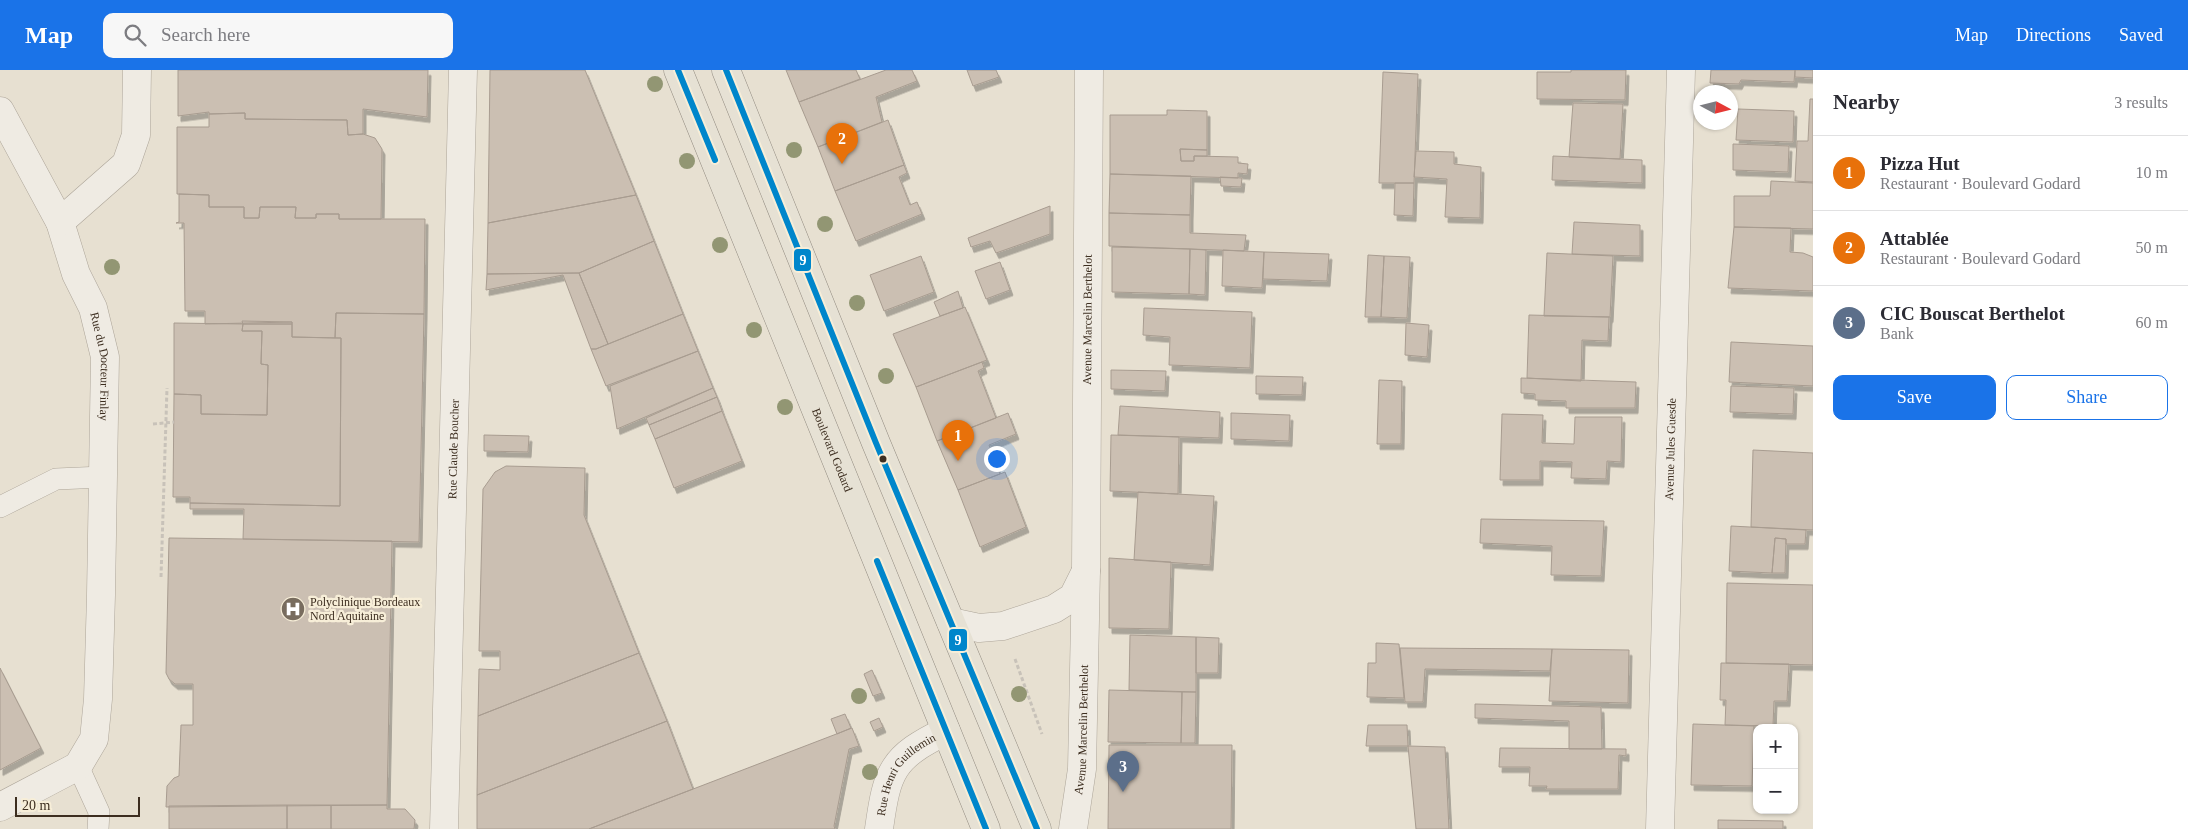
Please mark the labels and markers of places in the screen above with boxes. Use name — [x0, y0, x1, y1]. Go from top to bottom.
pin: 2 — [826, 123, 858, 164]
pin: 1 — [942, 420, 974, 461]
unlabelled marker — [878, 454, 888, 464]
place label: Polyclinique Bordeaux Nord Aquitaine — [310, 595, 420, 623]
hospital icon: Polyclinique Bordeaux Nord Aquitaine — [280, 596, 306, 622]
pin: 3 — [1107, 751, 1139, 792]

